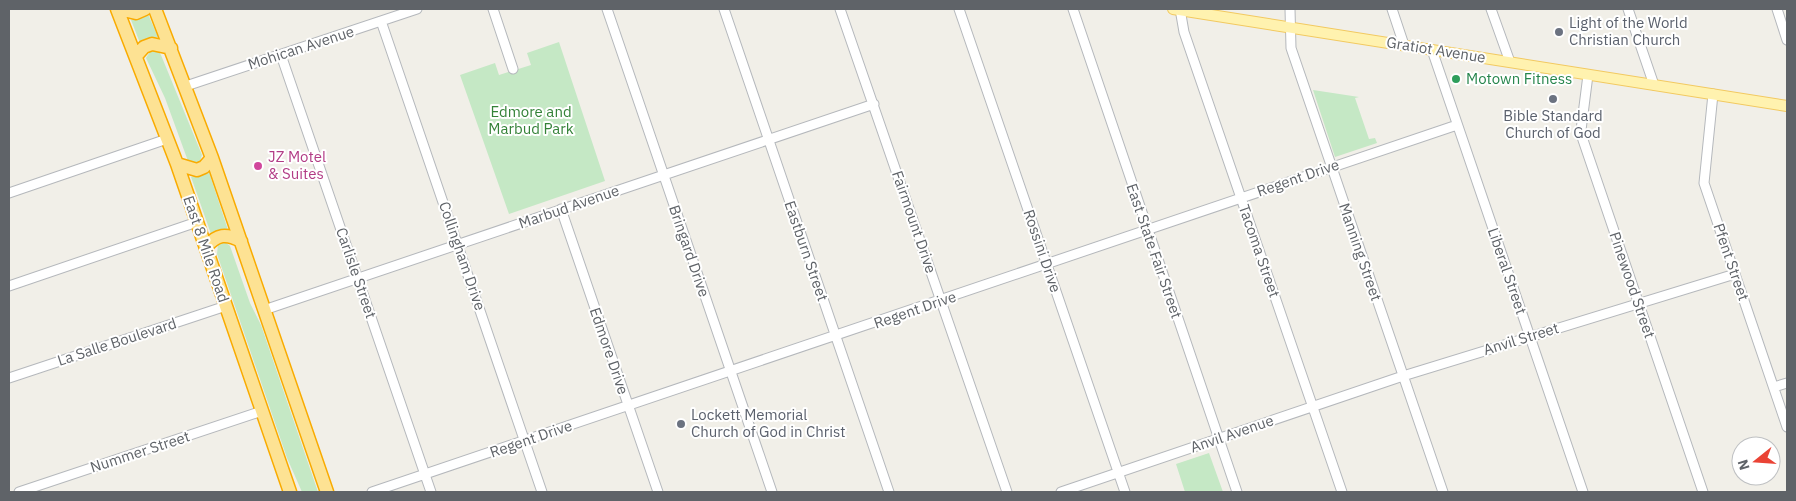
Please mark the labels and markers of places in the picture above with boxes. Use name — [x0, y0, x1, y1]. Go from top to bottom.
place label: Light of the World Christian Church — [1569, 13, 1688, 49]
marker: Light of the World Christian Church — [1553, 26, 1565, 38]
place label: Motown Fitness — [1466, 69, 1572, 88]
marker: Motown Fitness — [1450, 73, 1462, 85]
marker: Bible Standard Church of God — [1547, 93, 1559, 105]
place label: Bible Standard Church of God — [1503, 106, 1603, 142]
place label: JZ Motel & Suites — [268, 147, 326, 183]
marker: JZ Motel & Suites — [252, 160, 264, 172]
place label: Lockett Memorial Church of God in Christ — [691, 405, 846, 441]
marker: Lockett Memorial Church of God in Christ — [675, 418, 687, 430]

